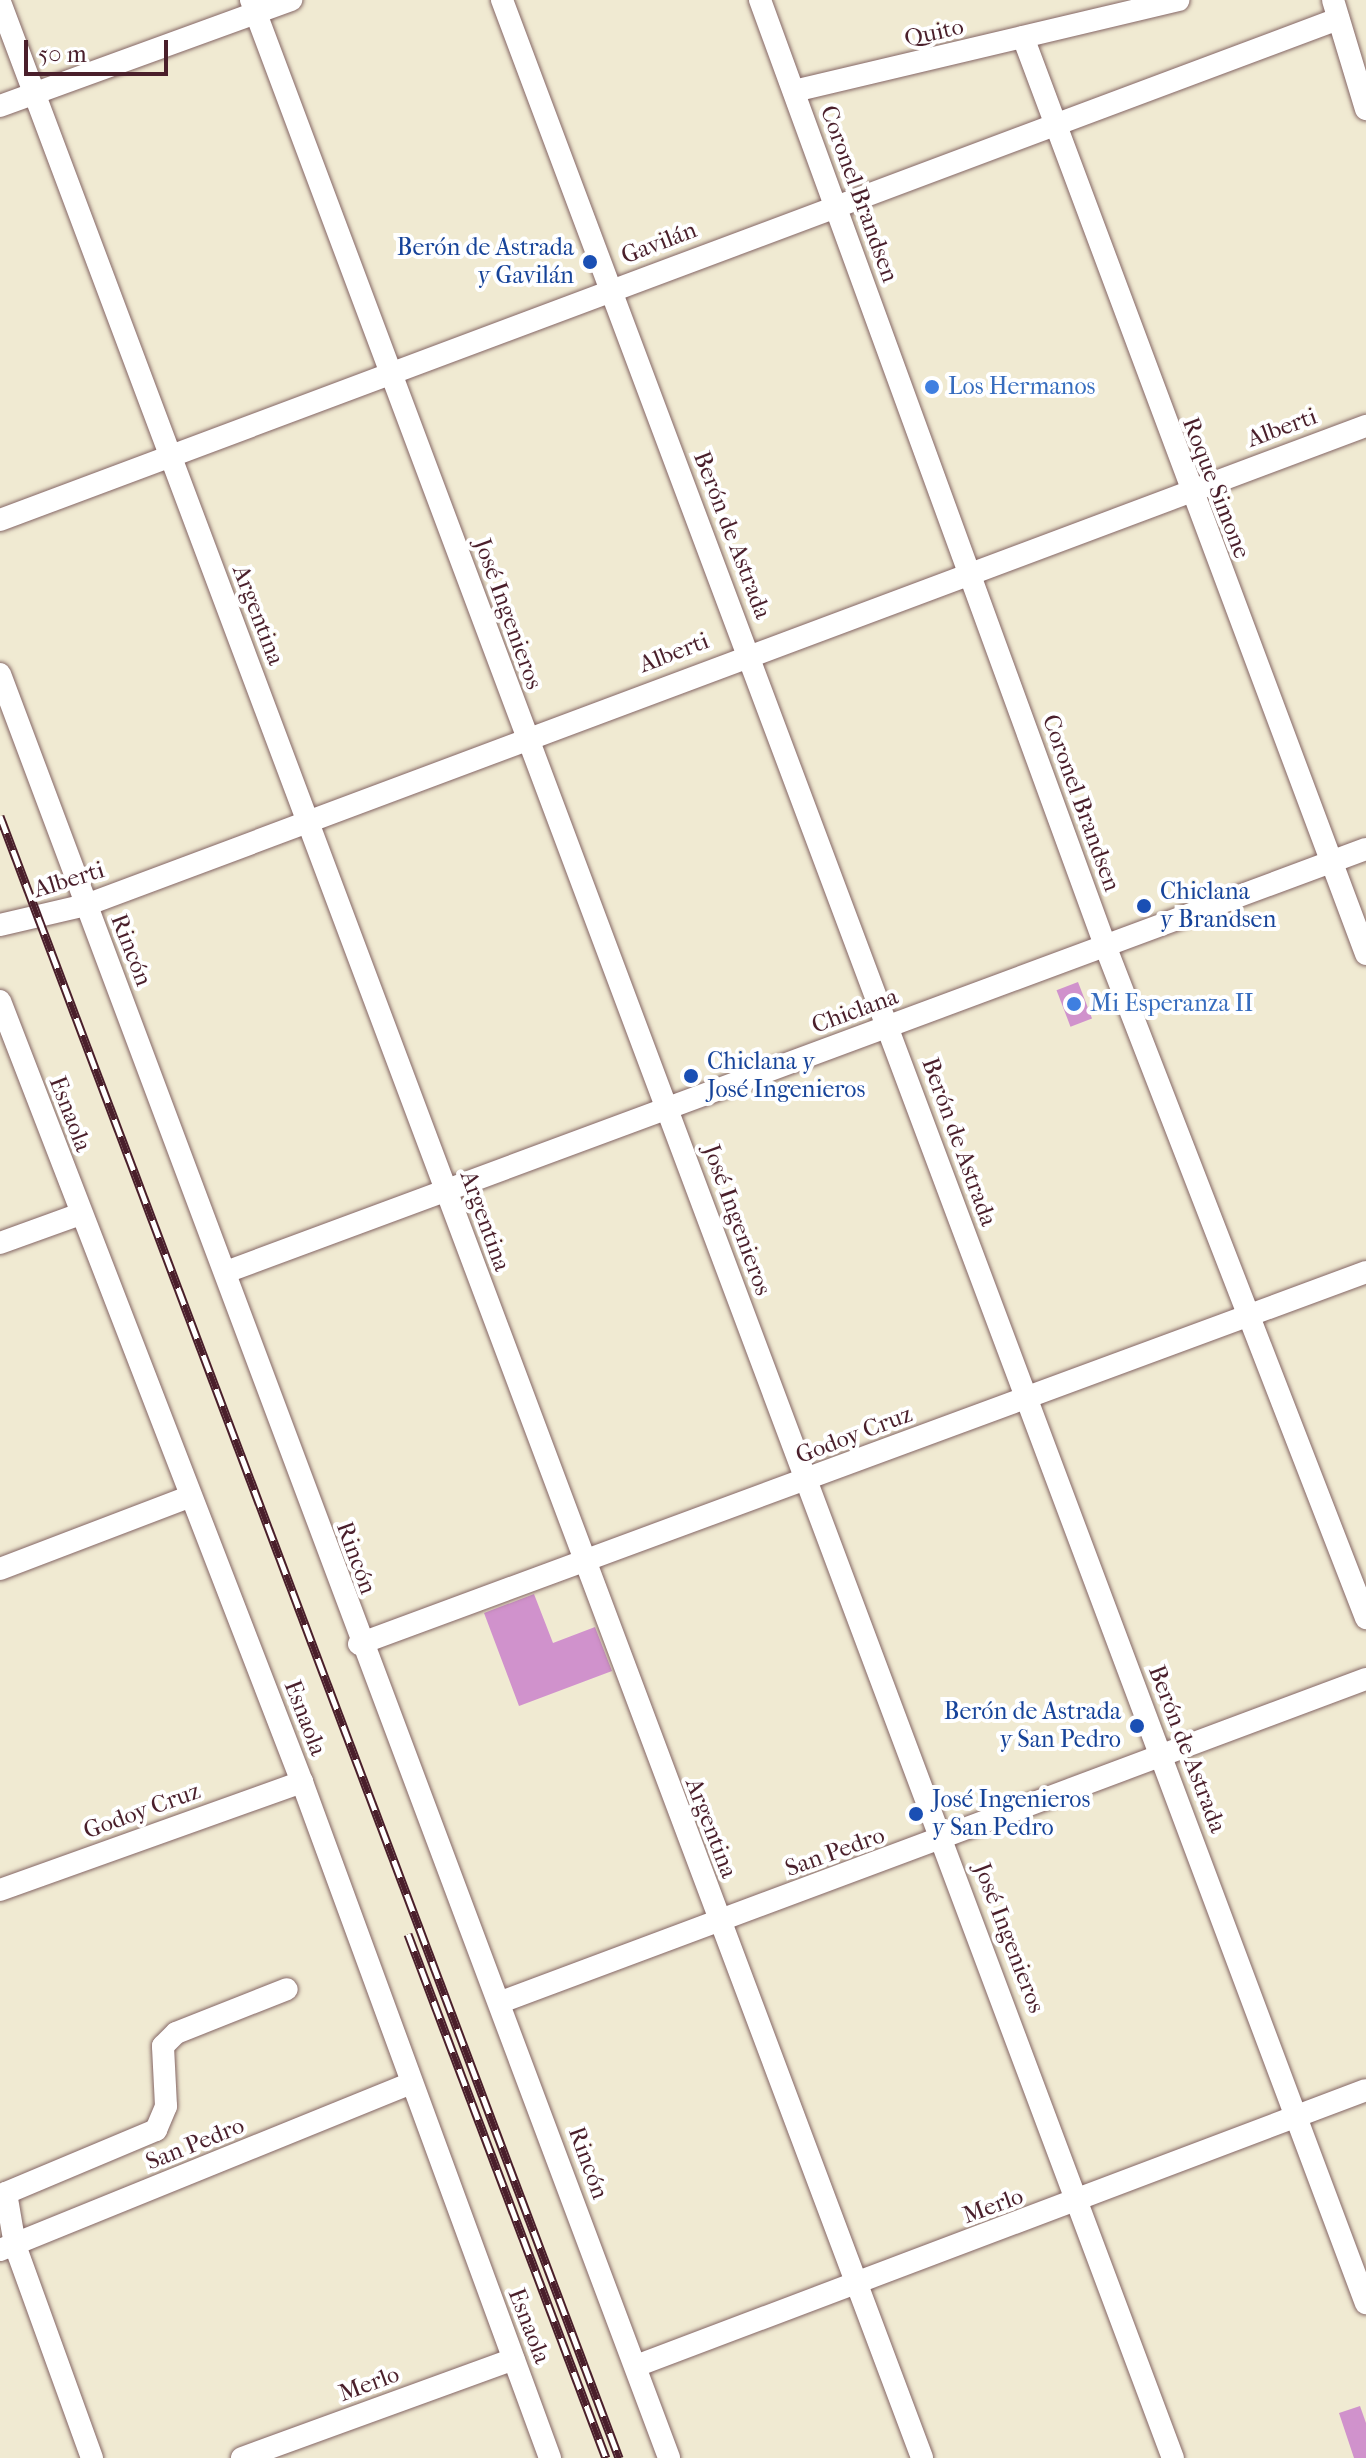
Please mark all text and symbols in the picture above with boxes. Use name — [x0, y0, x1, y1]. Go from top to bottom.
street label: Quito — [902, 12, 966, 54]
scale bar — [28, 24, 172, 74]
text: 50 m — [38, 40, 87, 68]
street label: Coronel Brandsen — [814, 102, 904, 286]
street label: Gavilán — [617, 215, 701, 271]
place label: Berón de Astrada y Gavilán — [397, 234, 574, 290]
marker: Berón de Astrada y Gavilán — [581, 253, 599, 271]
place label: Los Hermanos — [948, 373, 1095, 401]
marker: Los Hermanos — [923, 378, 941, 396]
street label: Alberti — [1243, 402, 1321, 454]
street label: Roque Simone — [1176, 413, 1256, 563]
street label: Berón de Astrada — [687, 447, 777, 623]
street label: José Ingenieros — [467, 535, 549, 693]
street label: Argentina — [226, 561, 290, 669]
street label: Alberti — [635, 627, 713, 679]
street label: Coronel Brandsen — [1036, 711, 1126, 895]
street label: Alberti — [30, 856, 108, 904]
place label: Chiclana y Brandsen — [1160, 878, 1276, 934]
marker: Chiclana y Brandsen — [1135, 897, 1153, 915]
street label: Rincón — [104, 910, 158, 990]
street label: Chiclana — [808, 982, 902, 1040]
place label: Mi Esperanza II — [1090, 990, 1253, 1018]
marker: Mi Esperanza II — [1065, 995, 1083, 1013]
place label: Chiclana y José Ingenieros — [707, 1048, 865, 1104]
street label: Berón de Astrada — [915, 1054, 1003, 1230]
marker: Chiclana y José Ingenieros — [682, 1067, 700, 1085]
street label: Esnaola — [43, 1072, 97, 1156]
street label: José Ingenieros — [696, 1141, 778, 1299]
street label: Argentina — [454, 1167, 516, 1275]
street label: Godoy Cruz — [792, 1400, 916, 1470]
street label: Rincón — [330, 1518, 382, 1598]
street label: Berón de Astrada — [1142, 1661, 1232, 1837]
street label: Esnaola — [278, 1676, 332, 1760]
place label: Berón de Astrada y San Pedro — [944, 1698, 1121, 1754]
marker: Berón de Astrada y San Pedro — [1128, 1717, 1146, 1735]
street label: Argentina — [679, 1774, 743, 1882]
street label: Godoy Cruz — [80, 1777, 204, 1845]
place label: José Ingenieros y San Pedro — [932, 1786, 1090, 1842]
marker: José Ingenieros y San Pedro — [907, 1805, 925, 1823]
street label: San Pedro — [781, 1821, 889, 1883]
street label: José Ingenieros — [967, 1859, 1051, 2017]
street label: San Pedro — [142, 2111, 248, 2177]
street label: Rincón — [562, 2123, 614, 2203]
street label: Merlo — [959, 2182, 1027, 2230]
street label: Esnaola — [502, 2284, 556, 2368]
street label: Merlo — [335, 2360, 403, 2408]

